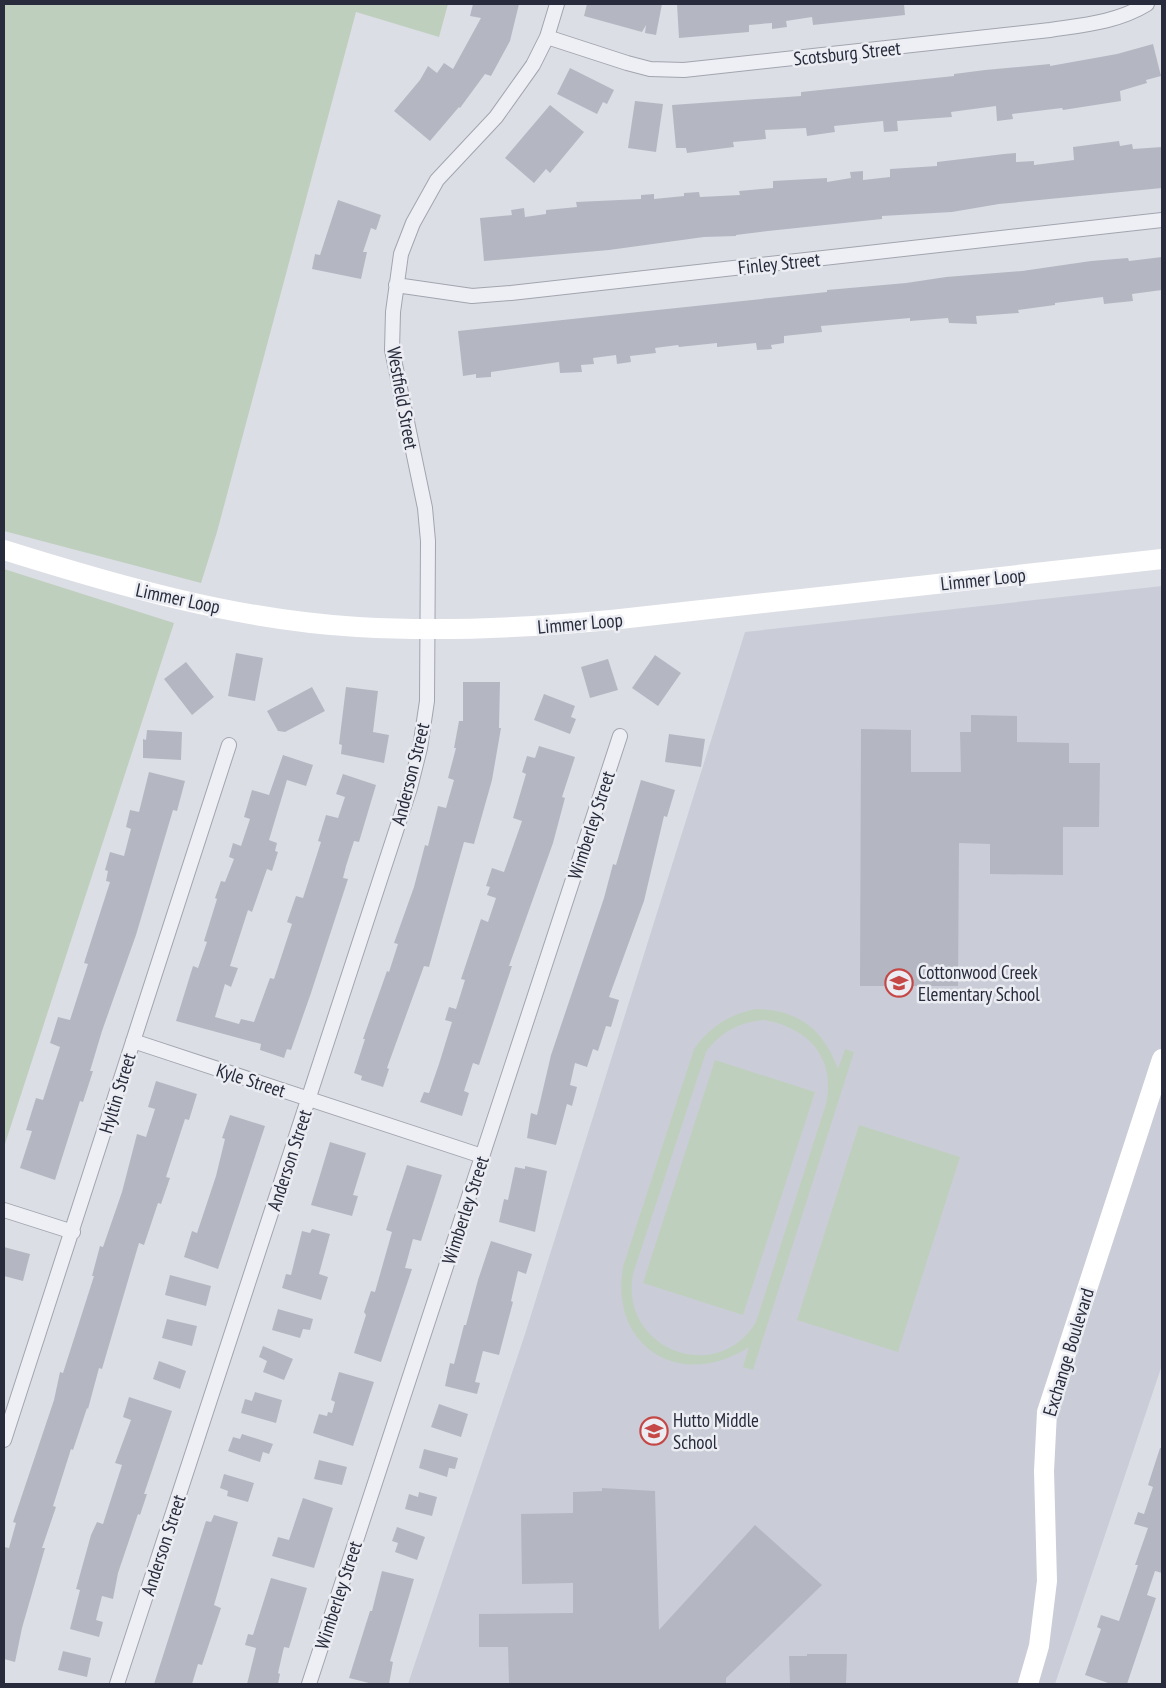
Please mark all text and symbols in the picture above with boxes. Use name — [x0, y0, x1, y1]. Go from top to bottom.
street label: Scotsburg Street — [792, 35, 903, 71]
street label: Finley Street — [737, 247, 822, 279]
street label: Westfield Street — [382, 345, 424, 452]
street label: Limmer Loop — [939, 563, 1027, 595]
street label: Limmer Loop — [134, 577, 222, 619]
street label: Limmer Loop — [536, 607, 624, 639]
street label: Anderson Street — [386, 719, 435, 828]
street label: Wimberley Street — [562, 767, 620, 882]
place label: Cottonwood Creek Elementary School — [918, 960, 1040, 1006]
school or university icon: Cottonwood Creek Elementary School — [884, 968, 914, 998]
street label: Hyltin Street — [93, 1049, 141, 1136]
street label: Kyle Street — [213, 1058, 289, 1103]
street label: Anderson Street — [261, 1106, 317, 1214]
street label: Wimberley Street — [436, 1152, 494, 1267]
street label: Exchange Boulevard — [1037, 1285, 1099, 1419]
place label: Hutto Middle School — [673, 1408, 759, 1454]
school or university icon: Hutto Middle School — [639, 1416, 669, 1446]
street label: Anderson Street — [135, 1491, 191, 1599]
street label: Wimberley Street — [309, 1537, 367, 1652]

